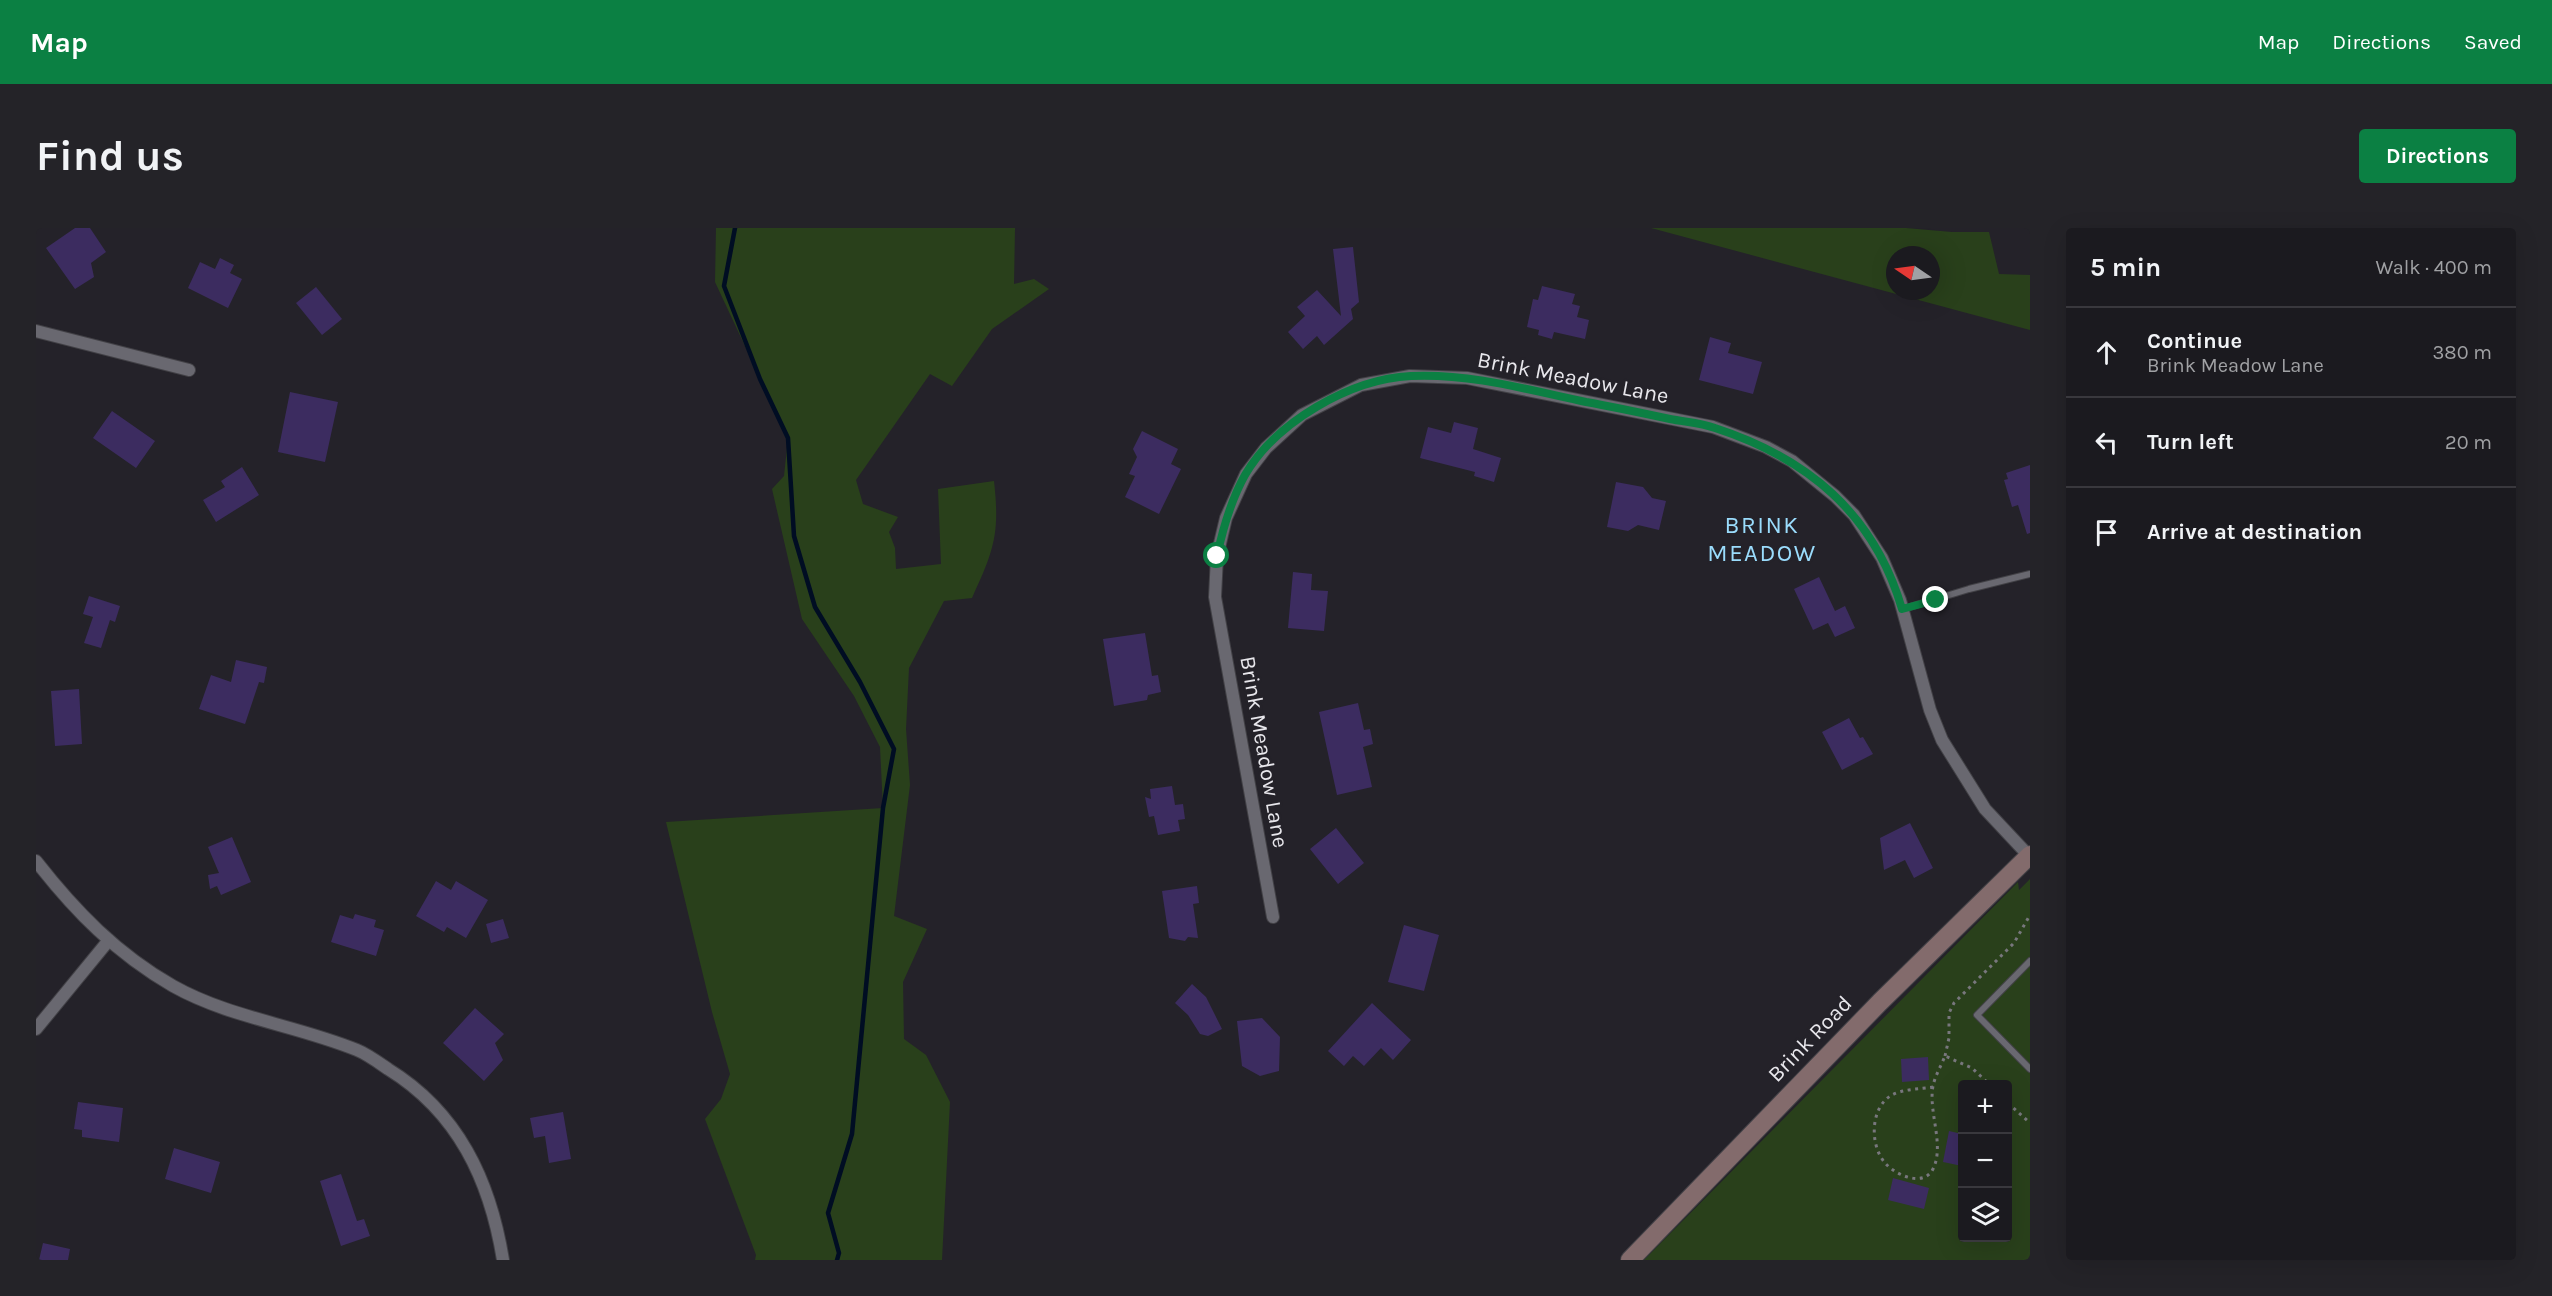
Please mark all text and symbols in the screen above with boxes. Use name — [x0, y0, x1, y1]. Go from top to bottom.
text: Map — [30, 26, 88, 59]
text: Map — [2258, 30, 2299, 54]
text: Directions — [2332, 30, 2431, 54]
text: Saved — [2464, 30, 2522, 54]
button: Directions — [2359, 129, 2516, 183]
text: Find us — [36, 131, 184, 181]
north arrow — [1886, 246, 1940, 300]
text: 5 min — [2090, 252, 2161, 283]
text: Walk · 400 m — [2375, 256, 2492, 279]
text: Continue — [2147, 328, 2242, 354]
icon: ahead — [2090, 336, 2123, 369]
text: 380 m — [2433, 341, 2492, 364]
street label: Brink Meadow Lane — [1475, 347, 1671, 409]
text: Brink Meadow Lane — [2147, 354, 2324, 377]
icon: left — [2090, 426, 2123, 459]
text: Turn left — [2147, 429, 2234, 455]
text: 20 m — [2445, 431, 2492, 454]
district label: BRINK MEADOW — [1707, 511, 1817, 567]
icon: arrive — [2090, 516, 2123, 549]
text: Arrive at destination — [2147, 519, 2362, 545]
route start — [1203, 542, 1229, 568]
route end — [1922, 586, 1948, 612]
street label: Brink Meadow Lane — [1234, 654, 1294, 850]
street label: Brink Road — [1763, 991, 1857, 1087]
map controls — [1958, 1080, 2012, 1242]
button: + — [1958, 1080, 2012, 1134]
button: − — [1958, 1134, 2012, 1188]
button: layers — [1958, 1188, 2012, 1242]

